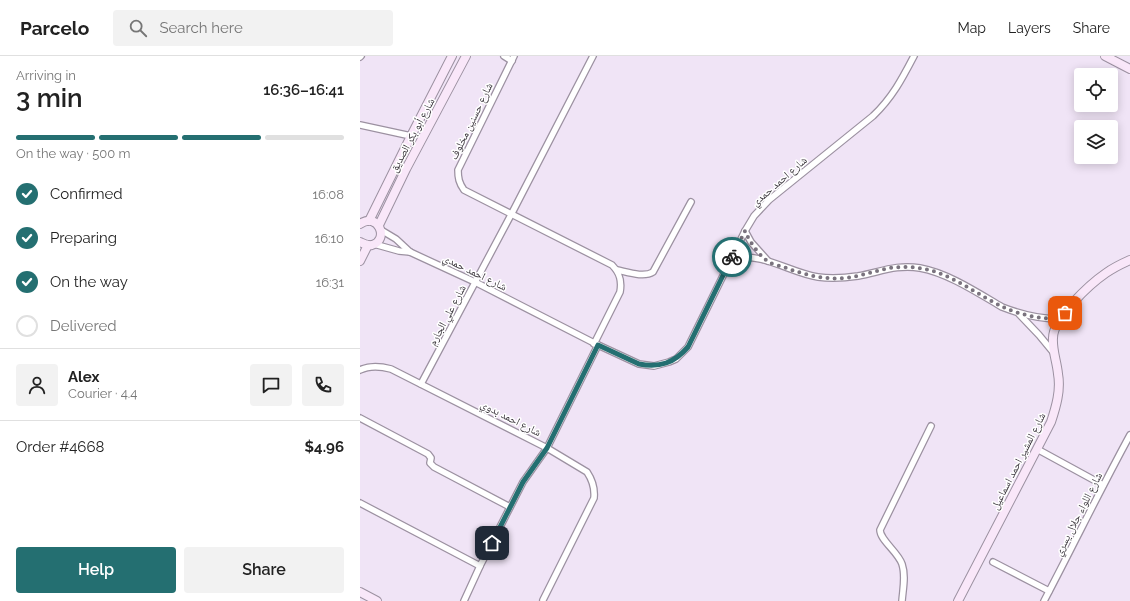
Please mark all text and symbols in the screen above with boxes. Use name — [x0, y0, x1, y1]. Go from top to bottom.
search box — [113, 10, 393, 46]
text: Parcelo — [20, 17, 89, 39]
icon: search — [127, 17, 149, 39]
text: Search here — [159, 19, 243, 37]
text: Map — [958, 20, 986, 36]
text: Layers — [1008, 20, 1051, 36]
text: Share — [1073, 20, 1110, 36]
text: Arriving in — [16, 68, 76, 83]
map controls — [1074, 68, 1118, 164]
button: locate — [1074, 68, 1118, 112]
text: 16:36–16:41 — [263, 81, 344, 99]
street label: شارع حسنين مخلوف — [447, 81, 496, 162]
text: 3 min — [16, 83, 83, 113]
street label: شارع أبو بكر الصديق — [387, 96, 437, 175]
button: layers — [1074, 120, 1118, 164]
text: On the way · 500 m — [16, 146, 130, 161]
street label: شارع احمد حمدي — [749, 154, 811, 210]
icon: check — [16, 183, 38, 205]
text: Confirmed — [50, 185, 123, 203]
text: 16:08 — [312, 187, 344, 202]
icon: check — [16, 227, 38, 249]
text: Preparing — [50, 229, 117, 247]
text: 16:10 — [315, 231, 344, 246]
courier — [712, 237, 752, 277]
icon: bike — [721, 246, 743, 268]
street label: شارع احمد حمدي — [440, 251, 509, 295]
icon: check — [16, 271, 38, 293]
text: On the way — [50, 273, 128, 291]
text: 16:31 — [316, 275, 344, 290]
street label: شارع علي الجارم — [426, 283, 470, 349]
pin — [1048, 296, 1082, 330]
icon: bag — [1054, 302, 1076, 324]
text: Delivered — [50, 317, 117, 335]
button: person — [16, 364, 58, 406]
button: chat — [250, 364, 292, 406]
button: phone — [302, 364, 344, 406]
text: Alex — [68, 368, 99, 386]
text: Courier · 4.4 — [68, 386, 137, 401]
street label: شارع احمد بدوي — [478, 398, 543, 441]
street label: شارع المشير احمد اسماعيل — [988, 411, 1049, 512]
text: Order #4668 — [16, 438, 104, 456]
text: $4.96 — [305, 438, 344, 456]
street label: شارع اللواء جلال يسري — [1052, 470, 1107, 559]
pin — [475, 526, 509, 560]
icon: home — [481, 532, 503, 554]
button: Help — [16, 547, 176, 593]
button: Share — [184, 547, 344, 593]

